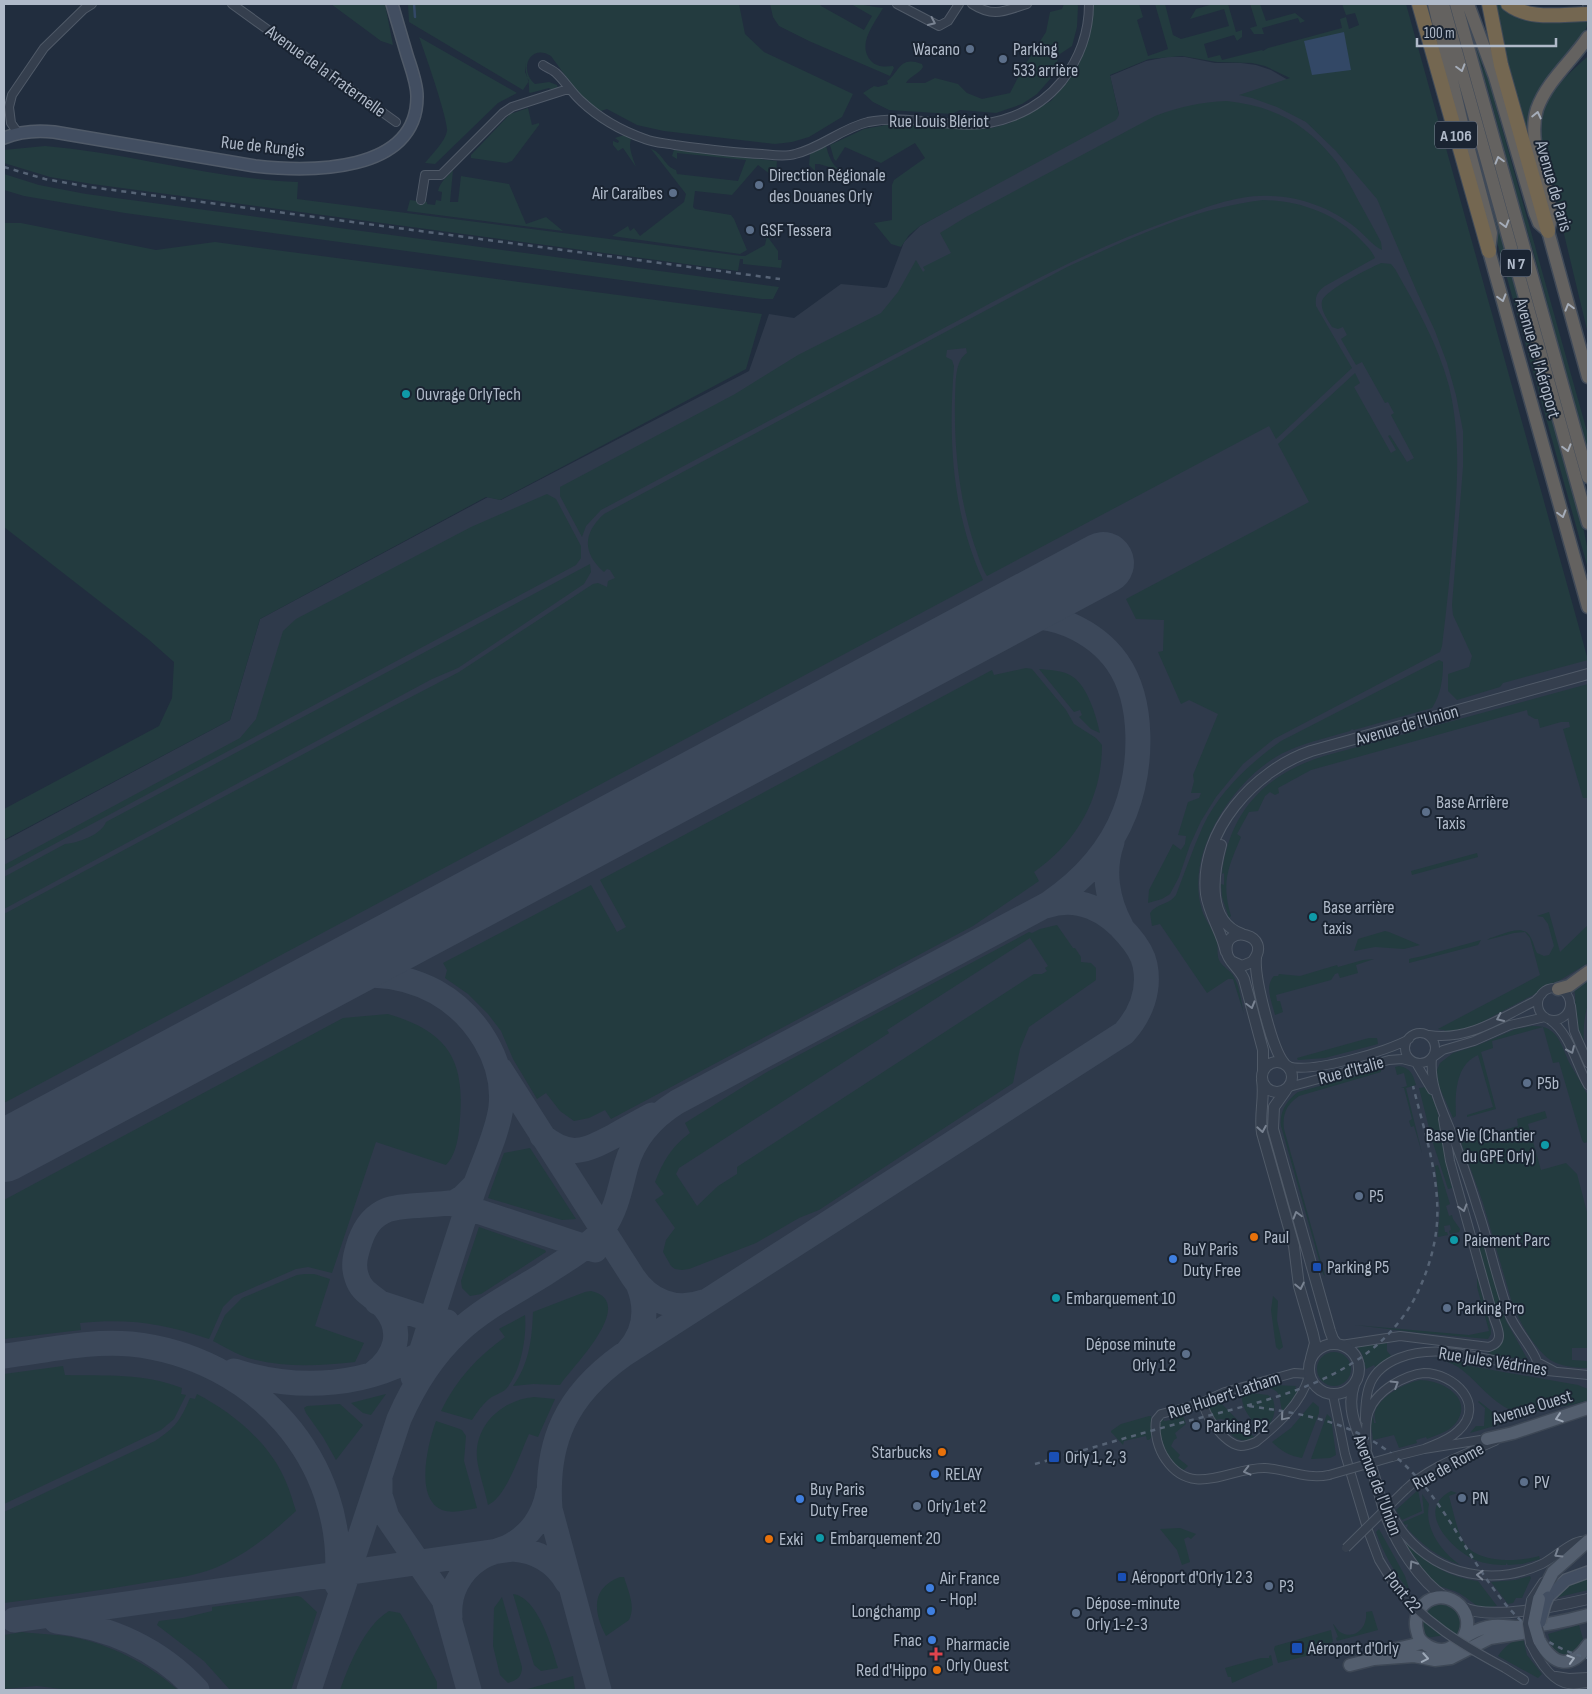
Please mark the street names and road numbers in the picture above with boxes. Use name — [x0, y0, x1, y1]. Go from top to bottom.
street label: Avenue de la Fraternelle — [261, 20, 390, 122]
street label: Rue Louis Blériot — [889, 111, 990, 132]
road number: A 106 — [1435, 122, 1477, 148]
street label: Rue de Rungis — [220, 132, 306, 161]
street label: Avenue de Paris — [1530, 137, 1577, 234]
road number: N 7 — [1501, 250, 1531, 276]
street label: Avenue de l'Aéroport — [1510, 295, 1565, 421]
street label: Avenue de l'Union — [1352, 701, 1461, 750]
street label: Rue d'Italie — [1316, 1052, 1386, 1089]
street label: Rue Jules Védrines — [1437, 1343, 1549, 1380]
street label: Rue Hubert Latham — [1166, 1368, 1283, 1423]
street label: Avenue Ouest — [1489, 1385, 1575, 1430]
street label: Avenue de l'Union — [1348, 1431, 1406, 1538]
street label: Rue de Rome — [1409, 1438, 1487, 1495]
street label: Pont 22 — [1380, 1568, 1425, 1617]

